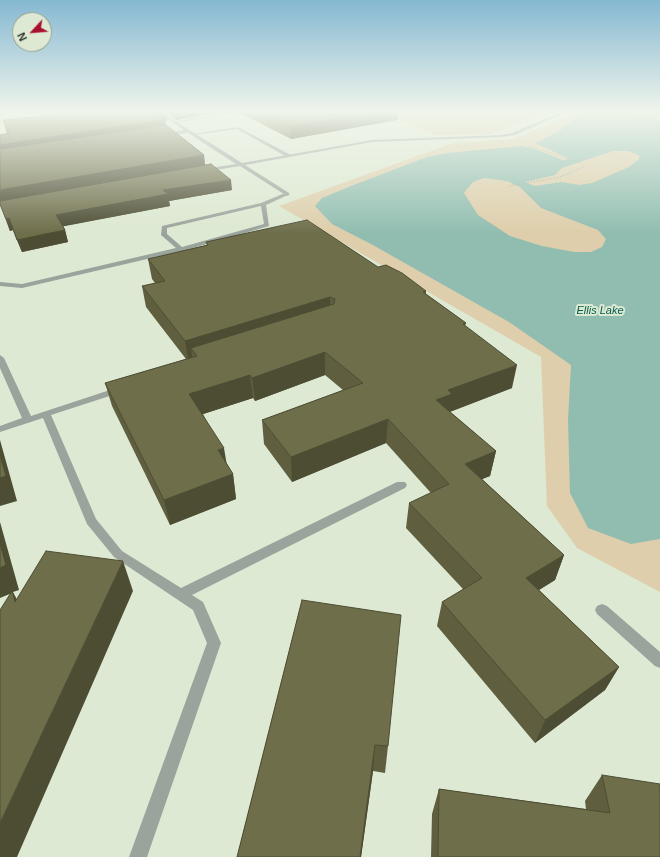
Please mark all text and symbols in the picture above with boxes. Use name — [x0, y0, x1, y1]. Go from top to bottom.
north arrow — [12, 12, 52, 52]
text: N — [15, 31, 29, 43]
water label: Ellis Lake — [576, 304, 624, 318]

